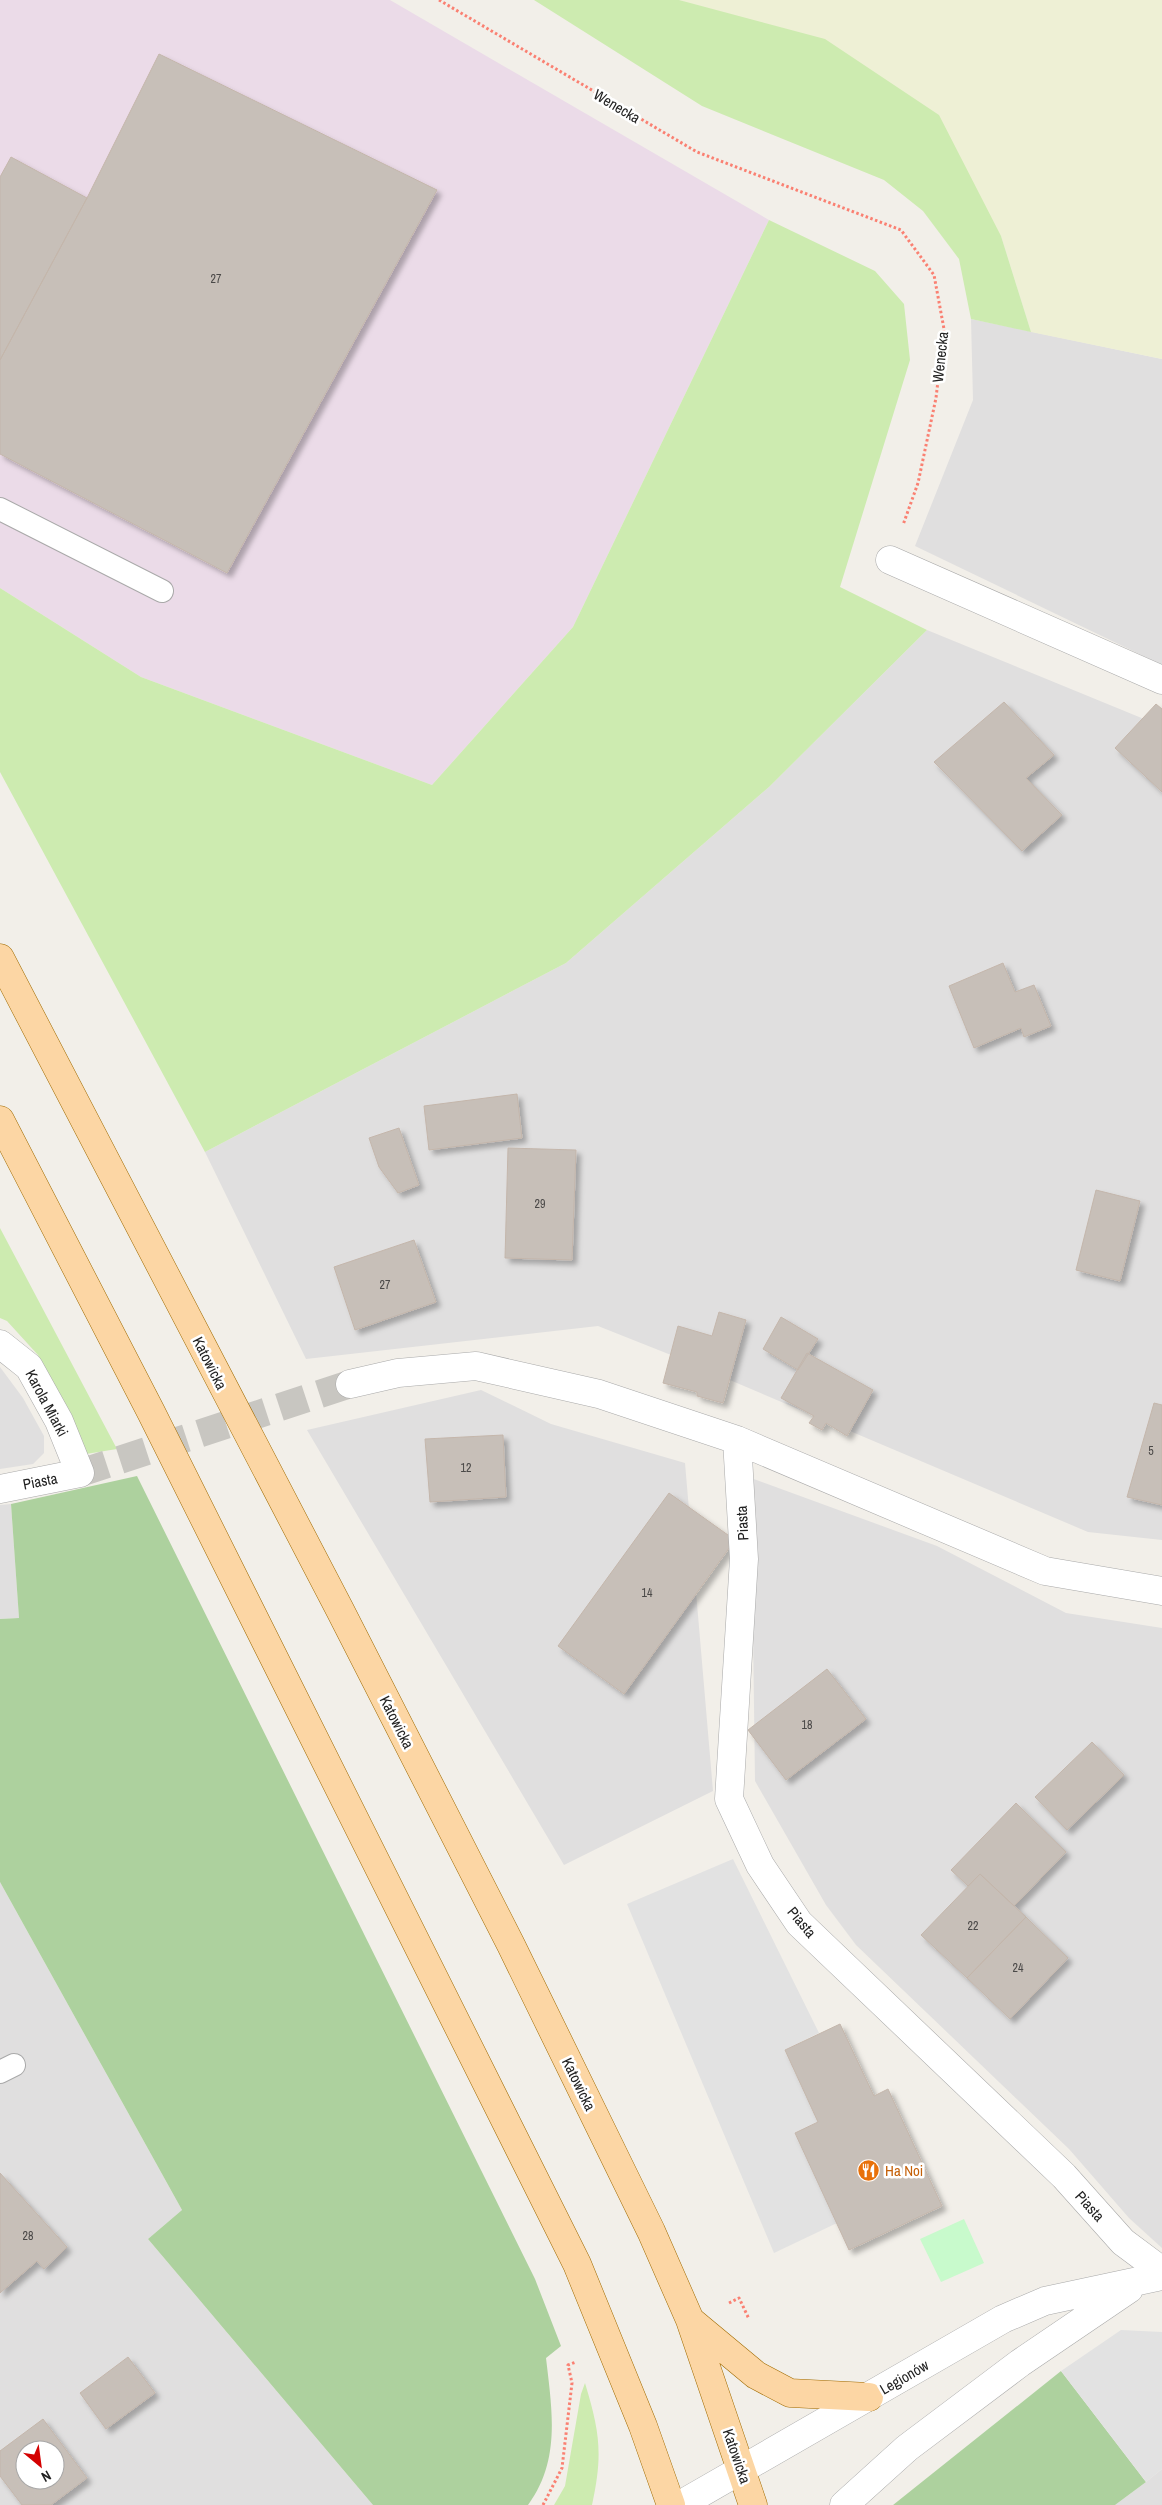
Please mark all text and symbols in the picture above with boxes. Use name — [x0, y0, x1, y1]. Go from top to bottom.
street label: Wenecka — [590, 84, 644, 128]
house number: 27 — [211, 271, 222, 287]
street label: Wenecka — [927, 330, 953, 383]
house number: 29 — [535, 1196, 545, 1212]
house number: 27 — [380, 1277, 391, 1293]
street label: Katowicka — [188, 1333, 232, 1393]
street label: Karola Miarki — [21, 1366, 73, 1440]
house number: 5 — [1148, 1443, 1154, 1459]
house number: 12 — [461, 1460, 471, 1476]
street label: Piasta — [21, 1467, 59, 1495]
street label: Piasta — [731, 1505, 753, 1541]
house number: 14 — [642, 1585, 653, 1601]
street label: Katowicka — [375, 1692, 419, 1752]
house number: 18 — [802, 1717, 812, 1733]
street label: Piasta — [783, 1902, 821, 1942]
house number: 22 — [968, 1918, 978, 1934]
house number: 24 — [1013, 1960, 1024, 1976]
street label: Katowicka — [557, 2054, 601, 2114]
restaurant icon: Ha Noi — [857, 2158, 881, 2182]
place label: Ha Noi — [885, 2160, 923, 2181]
street label: Piasta — [1071, 2186, 1110, 2226]
house number: 28 — [23, 2228, 33, 2244]
street label: Legionów — [876, 2355, 932, 2399]
street label: Katowicka — [718, 2426, 756, 2486]
north arrow — [15, 2440, 65, 2490]
text: N — [38, 2466, 54, 2486]

